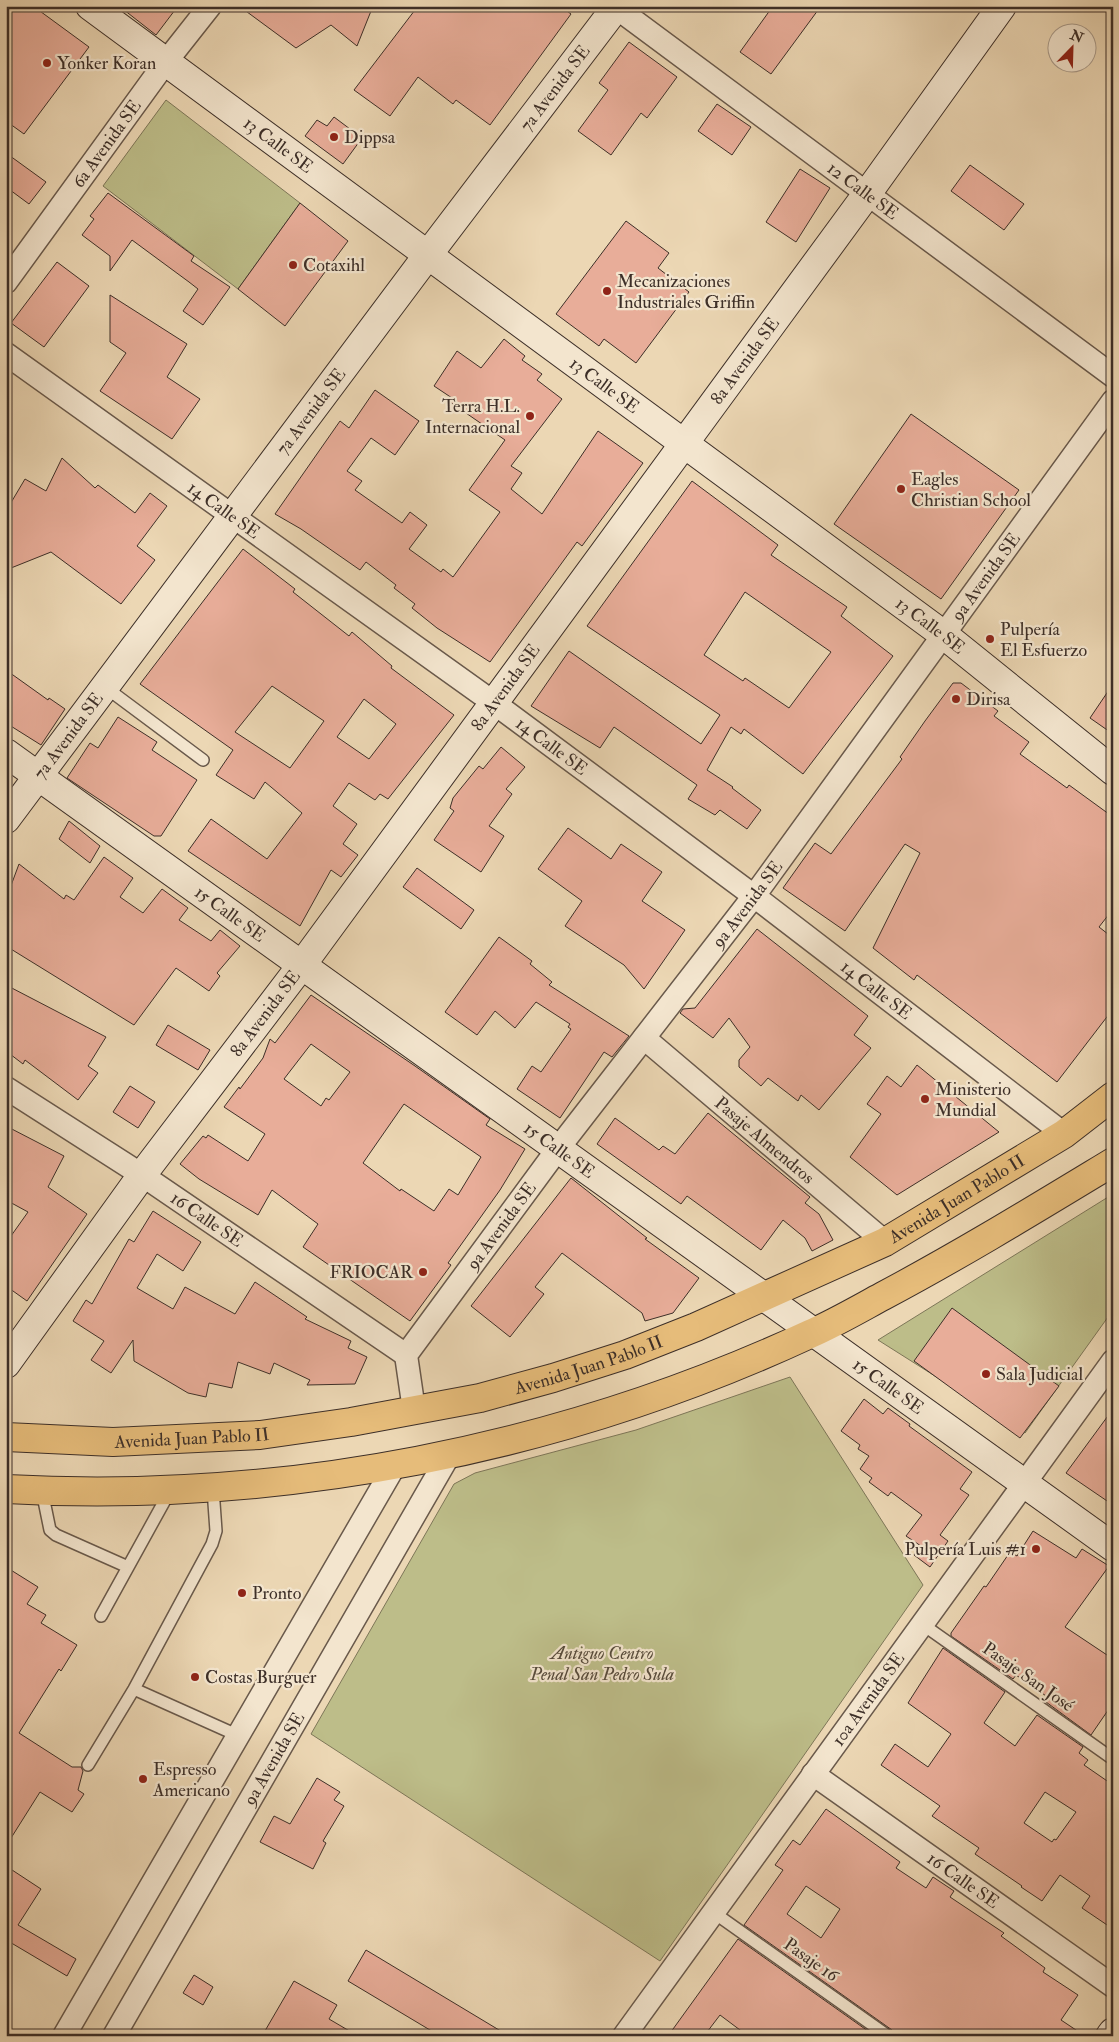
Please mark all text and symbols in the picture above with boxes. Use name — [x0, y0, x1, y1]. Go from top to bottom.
north arrow — [1046, 22, 1096, 72]
text: N — [1067, 26, 1086, 47]
street label: 7a Avenida SE — [514, 40, 595, 136]
place label: Yonker Koran — [57, 52, 156, 75]
marker: Yonker Koran — [41, 57, 53, 69]
street label: 6a Avenida SE — [67, 95, 146, 192]
street label: 13 Calle SE — [239, 111, 318, 178]
place label: Dippsa — [344, 126, 396, 149]
marker: Dippsa — [328, 131, 340, 143]
street label: 12 Calle SE — [823, 157, 903, 225]
place label: Cotaxihl — [303, 254, 365, 277]
marker: Cotaxihl — [287, 259, 299, 271]
place label: Mecanizaciones Industriales Griffin — [617, 270, 755, 314]
marker: Mecanizaciones Industriales Griffin — [601, 285, 613, 297]
street label: 8a Avenida SE — [705, 312, 784, 409]
street label: 13 Calle SE — [565, 352, 644, 418]
street label: 7a Avenida SE — [271, 363, 351, 459]
place label: Terra H.L. Internacional — [425, 395, 520, 439]
marker: Terra H.L. Internacional — [524, 410, 536, 422]
place label: Eagles Christian School — [911, 468, 1031, 512]
street label: 14 Calle SE — [183, 476, 265, 544]
marker: Eagles Christian School — [895, 483, 907, 495]
street label: 9a Avenida SE — [945, 528, 1025, 627]
street label: 13 Calle SE — [891, 592, 970, 659]
place label: Pulpería El Esfuerzo — [1000, 618, 1088, 662]
marker: Pulpería El Esfuerzo — [984, 633, 996, 645]
street label: 8a Avenida SE — [466, 639, 545, 736]
street label: 7a Avenida SE — [28, 688, 108, 784]
place label: Dirisa — [966, 688, 1011, 711]
marker: Dirisa — [950, 693, 962, 705]
street label: 14 Calle SE — [511, 712, 592, 780]
street label: 9a Avenida SE — [705, 856, 788, 954]
street label: 15 Calle SE — [190, 881, 270, 947]
street label: 14 Calle SE — [836, 955, 917, 1025]
street label: 8a Avenida SE — [225, 965, 305, 1061]
place label: Ministerio Mundial — [935, 1078, 1011, 1122]
street label: Pasaje Almendros — [710, 1091, 819, 1189]
marker: Ministerio Mundial — [919, 1093, 931, 1105]
street label: 15 Calle SE — [519, 1117, 599, 1183]
street label: Avenida Juan Pablo II — [884, 1149, 1029, 1249]
street label: 9a Avenida SE — [460, 1177, 541, 1276]
street label: 16 Calle SE — [166, 1186, 248, 1252]
place label: FRIOCAR — [330, 1261, 414, 1284]
marker: FRIOCAR — [417, 1266, 429, 1278]
street label: Avenida Juan Pablo II — [511, 1330, 666, 1400]
street label: 15 Calle SE — [848, 1353, 929, 1419]
place label: Sala Judicial — [996, 1363, 1083, 1386]
marker: Sala Judicial — [980, 1368, 992, 1380]
street label: Avenida Juan Pablo II — [113, 1422, 271, 1453]
place label: Pulpería Luis #1 — [904, 1538, 1026, 1561]
marker: Pulpería Luis #1 — [1030, 1543, 1042, 1555]
place label: Pronto — [252, 1582, 302, 1605]
marker: Pronto — [236, 1587, 248, 1599]
street label: Pasaje San José — [978, 1637, 1079, 1717]
park label: Antiguo Centro Penal San Pedro Sula — [529, 1642, 674, 1686]
street label: 10a Avenida SE — [826, 1648, 910, 1750]
place label: Costas Burguer — [205, 1666, 317, 1689]
marker: Costas Burguer — [189, 1671, 201, 1683]
street label: 9a Avenida SE — [237, 1708, 310, 1811]
place label: Espresso Americano — [152, 1758, 230, 1802]
marker: Espresso Americano — [137, 1773, 149, 1785]
street label: 16 Calle SE — [923, 1847, 1004, 1914]
street label: Pasaje 16 — [779, 1933, 844, 1988]

